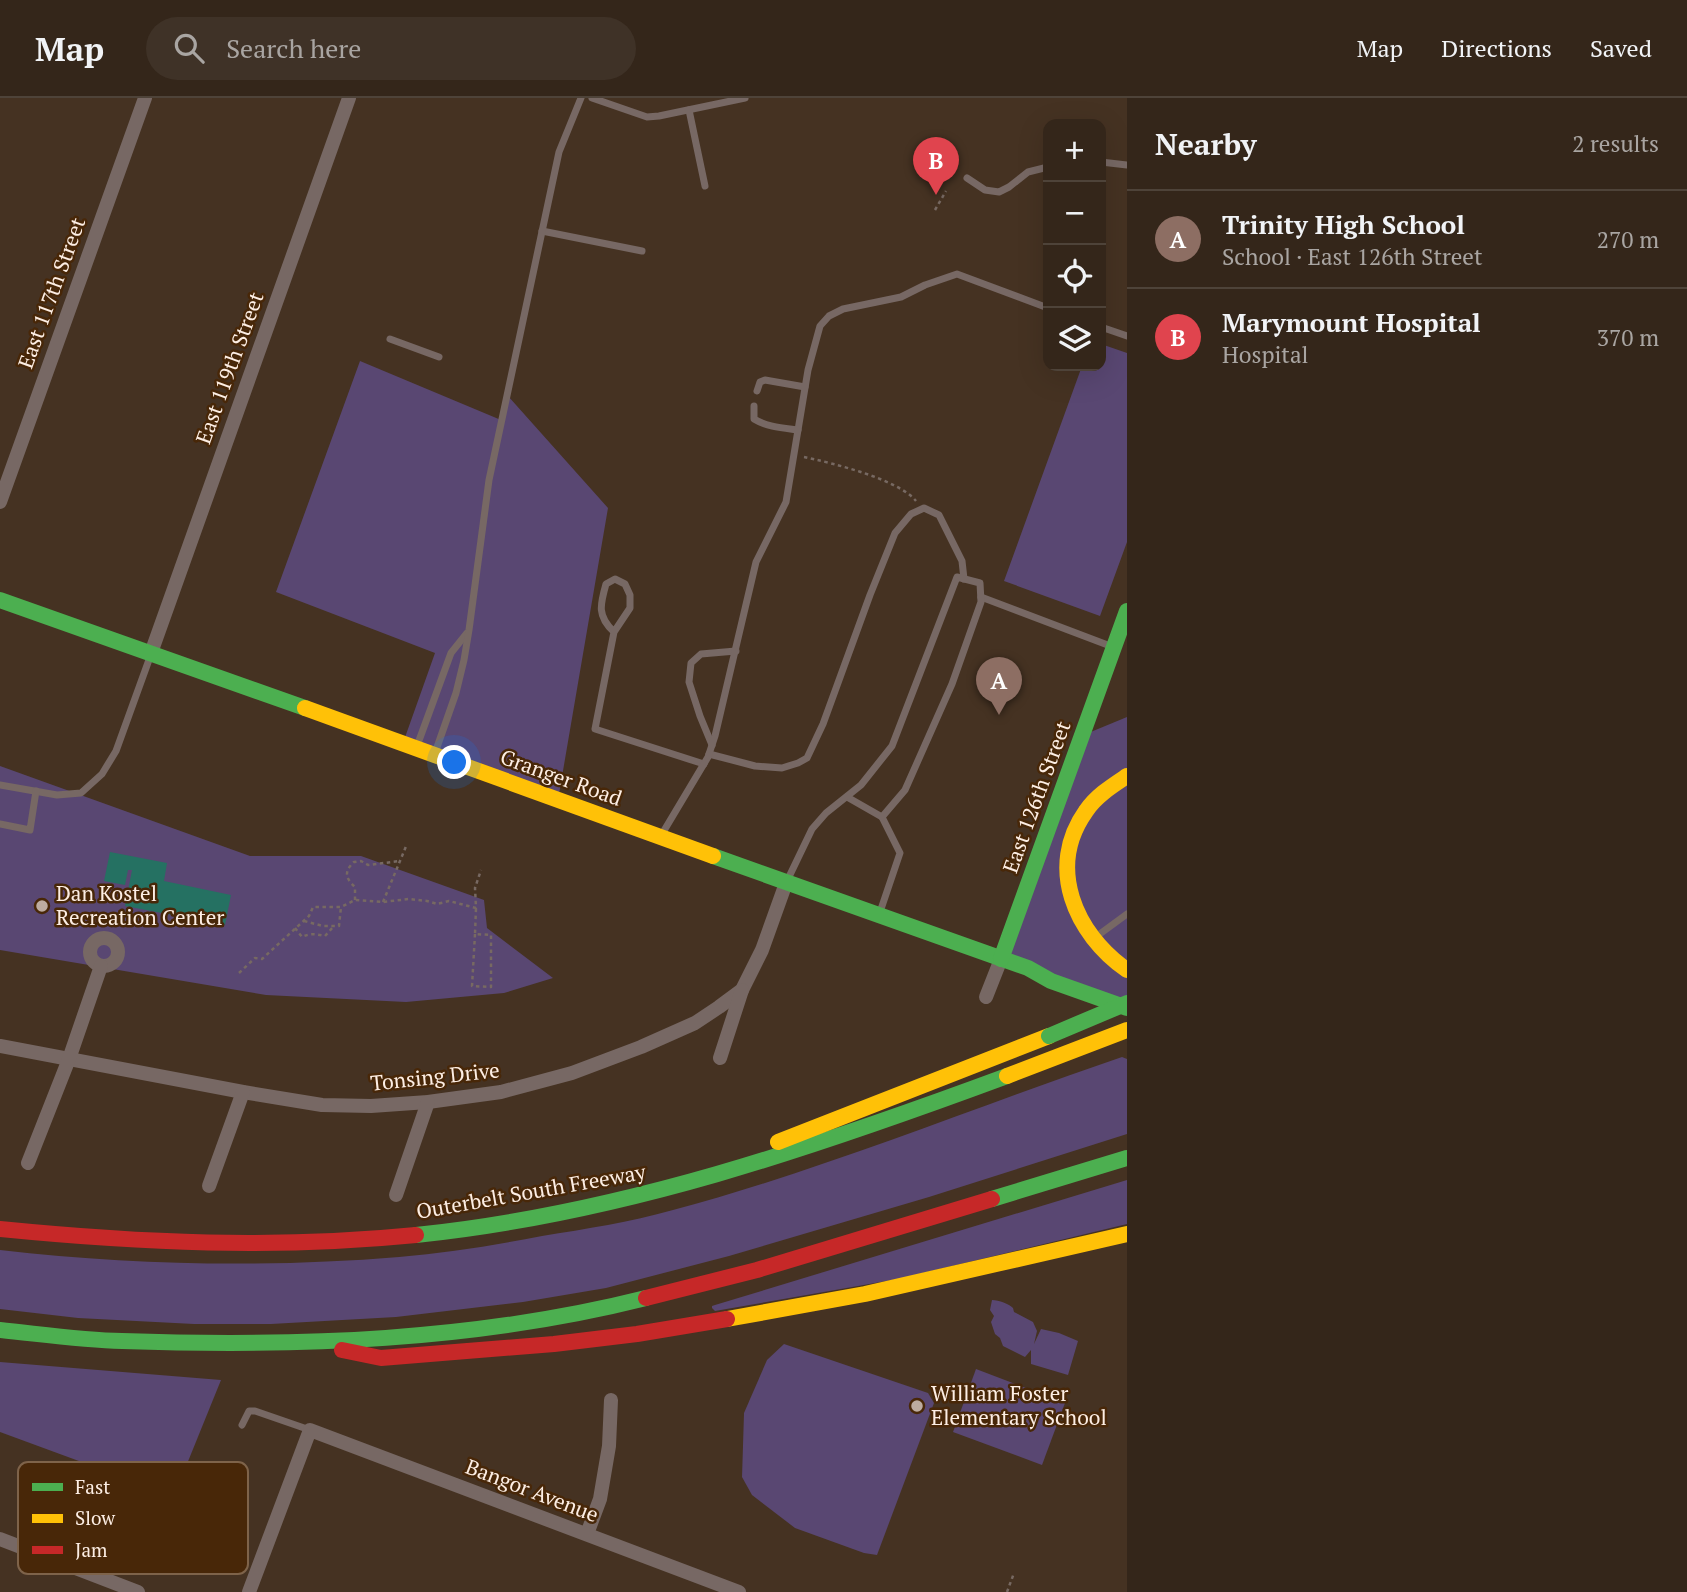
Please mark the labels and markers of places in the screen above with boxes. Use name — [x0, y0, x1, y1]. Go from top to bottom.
pin: B — [913, 137, 959, 195]
pin: A — [976, 657, 1022, 715]
place label: Dan Kostel Recreation Center — [56, 879, 224, 931]
marker: Dan Kostel Recreation Center — [34, 898, 50, 914]
place label: William Foster Elementary School — [931, 1379, 1107, 1431]
marker: William Foster Elementary School — [909, 1398, 925, 1414]

